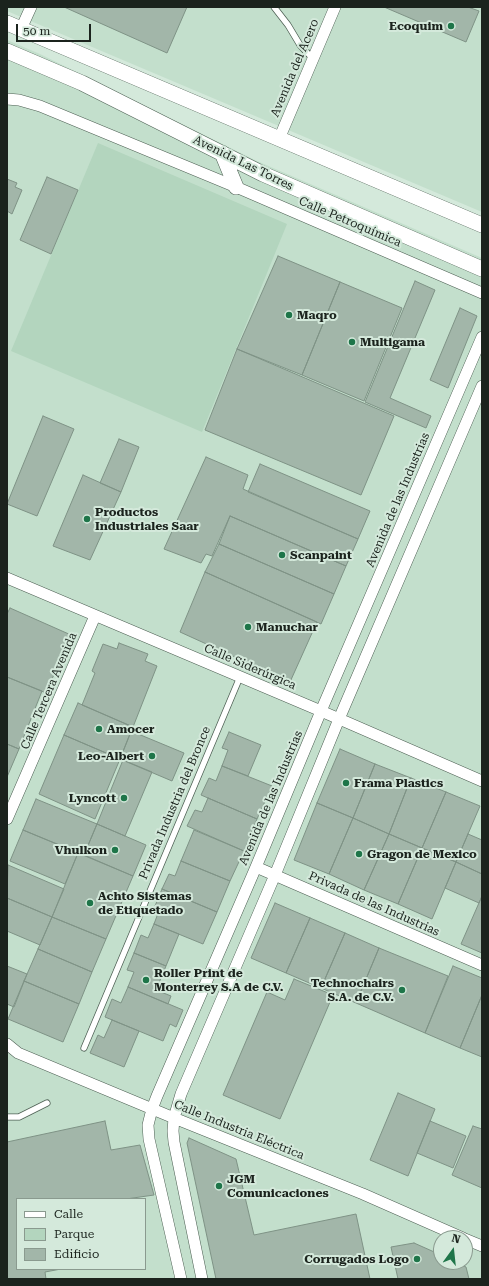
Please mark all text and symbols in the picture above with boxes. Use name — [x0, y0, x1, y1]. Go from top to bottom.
scale bar — [18, 16, 93, 42]
street label: Avenida del Acero — [268, 17, 322, 119]
place label: Ecoquim — [389, 19, 443, 33]
marker: Ecoquim — [446, 21, 456, 31]
text: 50 m — [23, 24, 50, 38]
street label: Avenida Las Torres — [191, 133, 295, 193]
street label: Calle Petroquímica — [297, 194, 403, 250]
place label: Maqro — [297, 308, 337, 322]
marker: Maqro — [284, 310, 294, 320]
place label: Multigama — [360, 335, 425, 349]
marker: Multigama — [347, 337, 357, 347]
street label: Avenida de las Industrias — [363, 430, 433, 570]
place label: Productos Industriales Saar — [95, 505, 199, 533]
marker: Productos Industriales Saar — [82, 514, 92, 524]
place label: Scanpaint — [290, 548, 352, 562]
marker: Scanpaint — [277, 550, 287, 560]
place label: Manuchar — [256, 620, 318, 634]
marker: Manuchar — [243, 622, 253, 632]
street label: Calle Tercera Avenida — [18, 630, 80, 752]
street label: Calle Siderúrgica — [202, 641, 298, 693]
place label: Amocer — [107, 722, 154, 736]
marker: Amocer — [94, 724, 104, 734]
street label: Privada Industria del Bronce — [136, 724, 214, 882]
street label: Avenida de las Industrias — [236, 728, 306, 868]
place label: Leo-Albert — [78, 749, 144, 763]
marker: Leo-Albert — [147, 751, 157, 761]
place label: Frama Plastics — [354, 776, 443, 790]
marker: Frama Plastics — [341, 778, 351, 788]
place label: Lyncott — [69, 791, 116, 805]
marker: Lyncott — [119, 793, 129, 803]
place label: Vhulkon — [55, 843, 107, 857]
marker: Vhulkon — [110, 845, 120, 855]
place label: Gragon de Mexico — [367, 847, 477, 861]
marker: Gragon de Mexico — [354, 849, 364, 859]
street label: Privada de las Industrias — [306, 869, 442, 939]
place label: Achto Sistemas de Etiquetado — [98, 889, 191, 917]
marker: Achto Sistemas de Etiquetado — [85, 898, 95, 908]
place label: Roller Print de Monterrey S.A de C.V. — [154, 966, 284, 994]
marker: Roller Print de Monterrey S.A de C.V. — [141, 975, 151, 985]
place label: Technochairs S.A. de C.V. — [311, 976, 394, 1004]
marker: Technochairs S.A. de C.V. — [397, 985, 407, 995]
street label: Calle Industria Eléctrica — [172, 1097, 306, 1163]
place label: JGM Comunicaciones — [227, 1172, 329, 1200]
marker: JGM Comunicaciones — [214, 1181, 224, 1191]
legend — [16, 1198, 146, 1270]
text: Calle — [54, 1207, 83, 1221]
text: Parque — [54, 1227, 94, 1241]
north arrow — [433, 1230, 473, 1270]
text: N — [450, 1232, 462, 1246]
text: Edificio — [54, 1247, 99, 1261]
place label: Corrugados Logo — [304, 1252, 409, 1266]
marker: Corrugados Logo — [412, 1254, 422, 1264]

